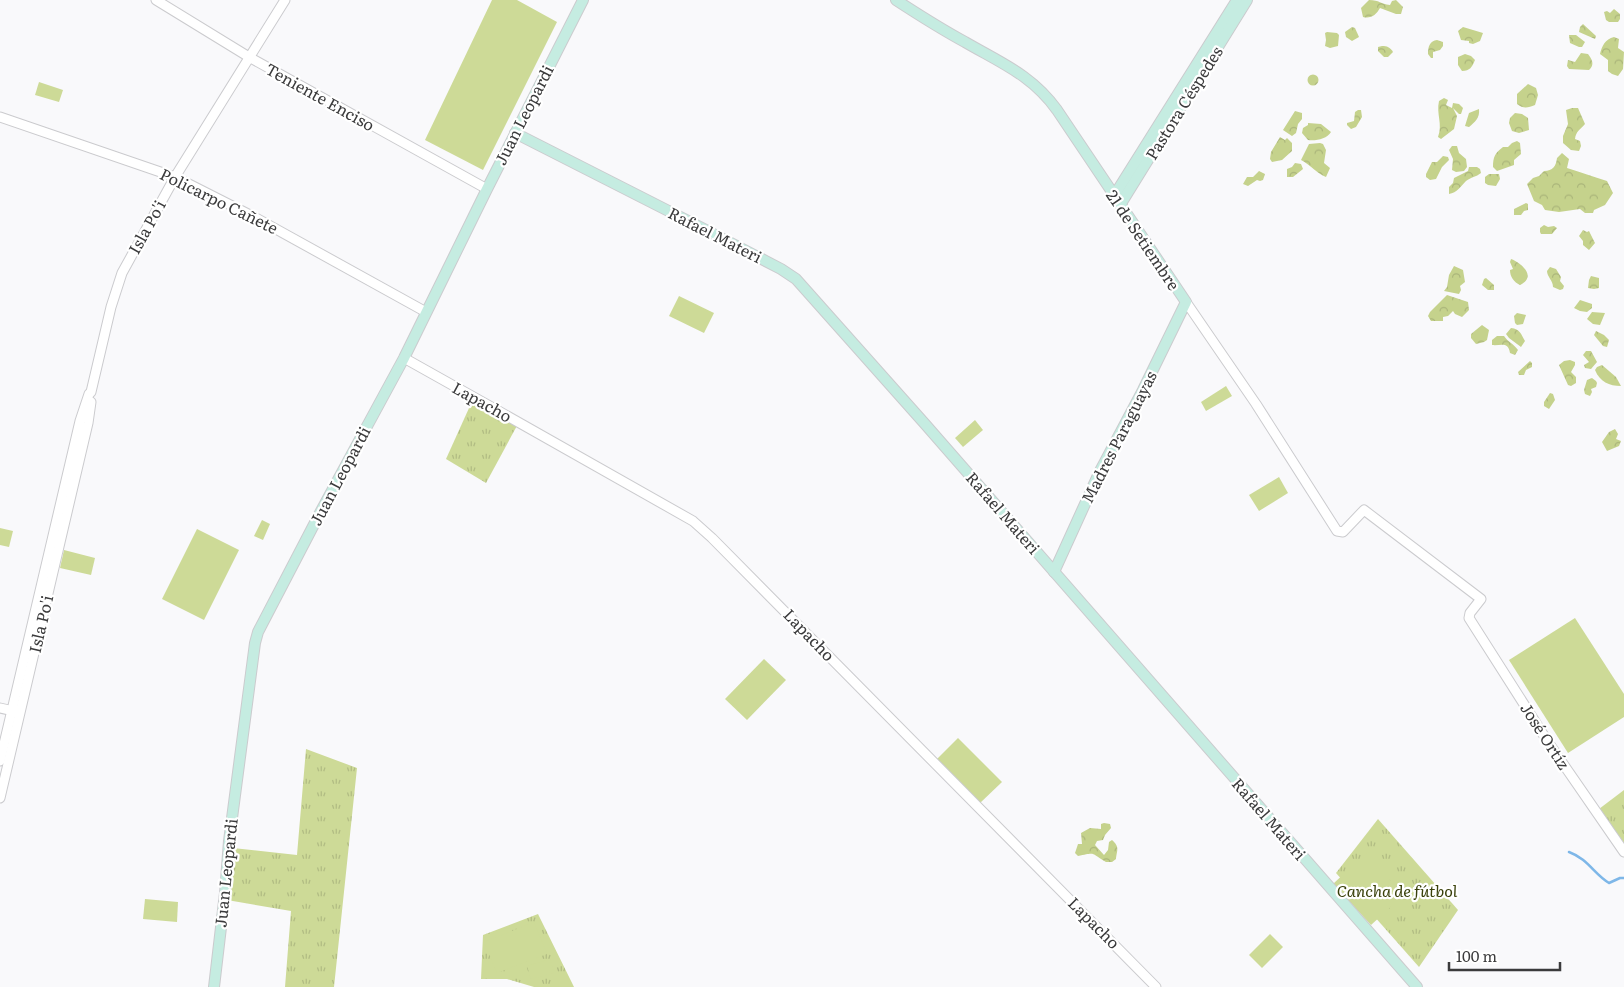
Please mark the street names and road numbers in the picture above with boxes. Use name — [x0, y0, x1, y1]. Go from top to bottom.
street label: Pastora Céspedes — [1139, 41, 1228, 164]
street label: Teniente Enciso — [262, 56, 379, 136]
street label: Juan Leopardi — [488, 60, 559, 169]
street label: Policarpo Cañete — [156, 161, 283, 239]
street label: 21 de Setiembre — [1101, 184, 1186, 295]
street label: Isla Po'i — [121, 195, 171, 258]
street label: Rafael Materi — [664, 200, 767, 268]
street label: Madres Paraguayas — [1074, 366, 1162, 507]
street label: Lapacho — [448, 375, 517, 427]
street label: Juan Leopardi — [303, 422, 375, 529]
street label: Rafael Materi — [961, 466, 1046, 559]
street label: Isla Po'i — [22, 593, 58, 655]
street label: Lapacho — [779, 603, 841, 666]
street label: José Ortíz — [1515, 697, 1577, 774]
street label: Rafael Materi — [1227, 772, 1312, 865]
street label: Juan Leopardi — [207, 817, 243, 929]
street label: Lapacho — [1063, 891, 1126, 954]

